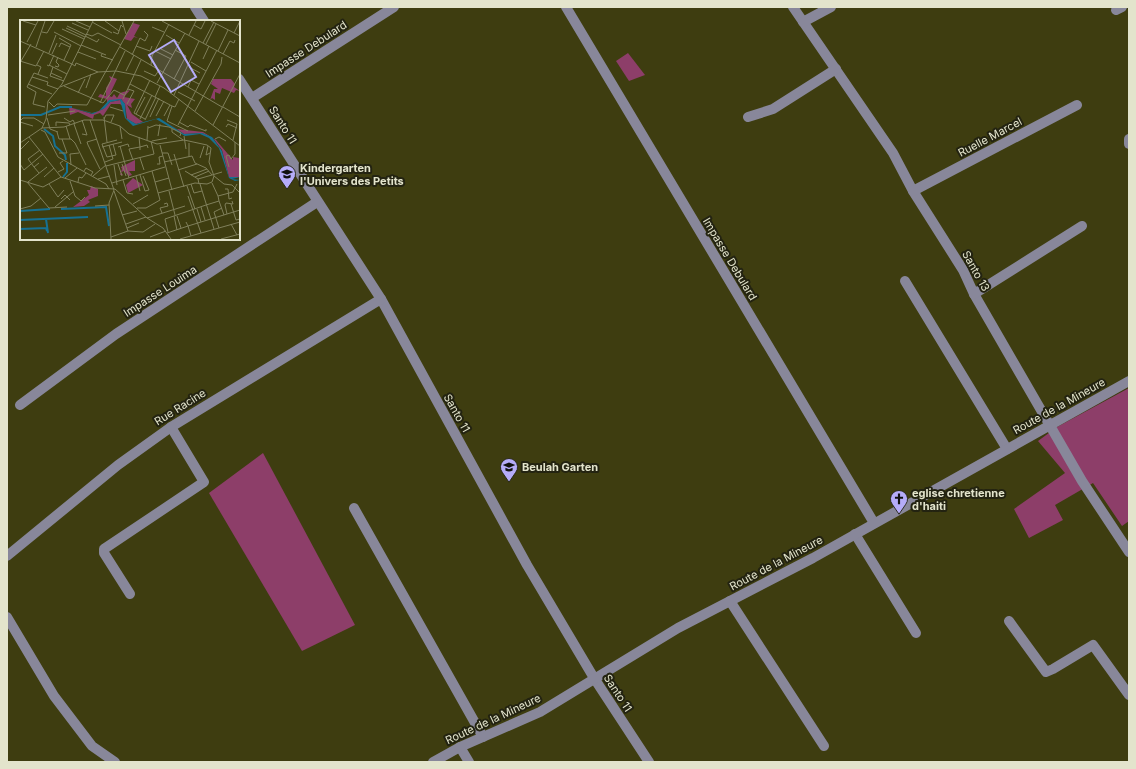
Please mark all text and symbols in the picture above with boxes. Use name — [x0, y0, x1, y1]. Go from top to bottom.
street label: Impasse Debulard — [263, 18, 349, 80]
inset map — [20, 20, 240, 240]
street label: Santo 11 — [266, 104, 300, 146]
street label: Ruelle Marcel — [956, 114, 1024, 160]
place label: Kindergarten l'Univers des Petits — [300, 161, 404, 188]
school or university icon: Kindergarten l'Univers des Petits — [277, 164, 297, 189]
street label: Impasse Debulard — [700, 215, 760, 303]
street label: Santo 13 — [959, 248, 993, 294]
street label: Impasse Louima — [121, 262, 199, 320]
street label: Route de la Mineure — [1010, 375, 1108, 437]
street label: Rue Racine — [152, 386, 208, 428]
street label: Santo 11 — [441, 391, 473, 435]
school or university icon: Beulah Garten — [499, 457, 519, 482]
place label: Beulah Garten — [522, 460, 598, 474]
place label: eglise chretienne d'haiti — [912, 486, 1005, 513]
church icon: eglise chretienne d'haiti — [889, 489, 909, 514]
street label: Route de la Mineure — [727, 533, 825, 593]
street label: Santo 11 — [601, 672, 635, 714]
street label: Route de la Mineure — [443, 691, 543, 747]

